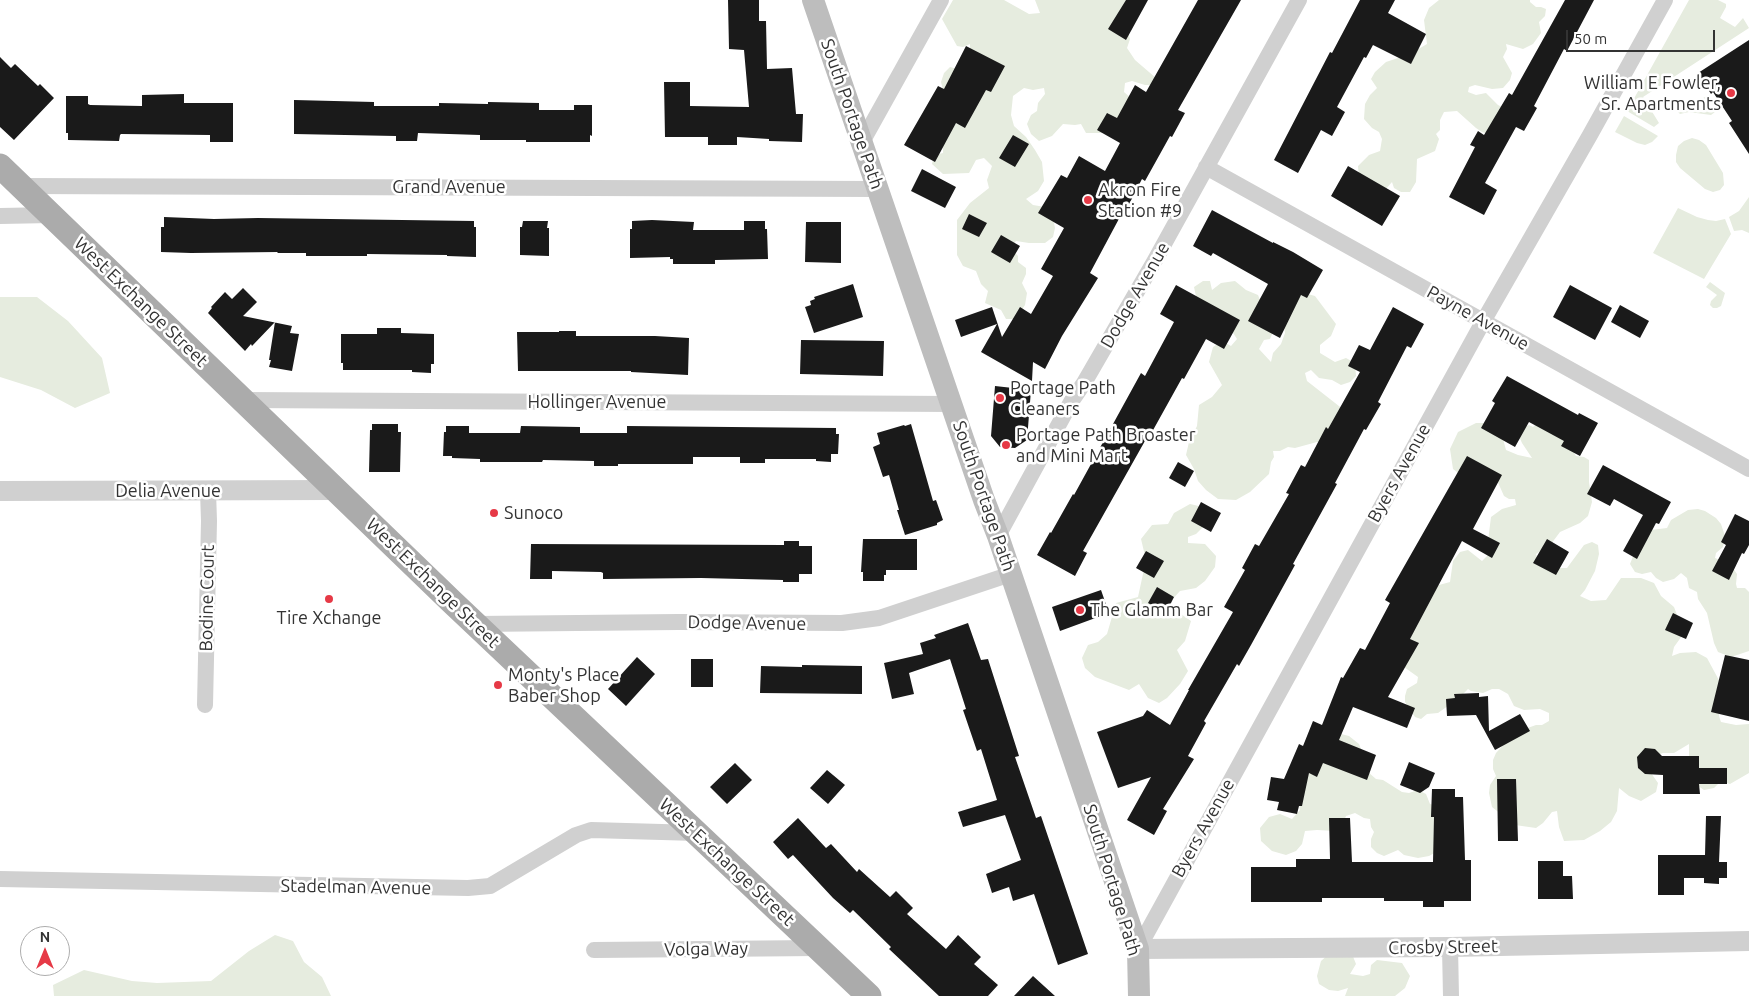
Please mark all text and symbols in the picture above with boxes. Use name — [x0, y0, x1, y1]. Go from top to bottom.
scale bar — [1569, 20, 1718, 52]
text: 50 m — [1574, 30, 1607, 47]
street label: South Portage Path — [816, 36, 888, 192]
place label: William E Fowler, Sr. Apartments — [1584, 72, 1721, 115]
marker: William E Fowler, Sr. Apartments — [1725, 87, 1737, 99]
street label: Grand Avenue — [392, 176, 506, 198]
place label: Akron Fire Station #9 — [1098, 179, 1182, 222]
marker: Akron Fire Station #9 — [1082, 194, 1094, 206]
street label: West Exchange Street — [70, 233, 212, 371]
street label: Dodge Avenue — [1096, 238, 1174, 352]
street label: Payne Avenue — [1423, 281, 1533, 355]
place label: Portage Path Cleaners — [1010, 377, 1116, 419]
street label: Hollinger Avenue — [527, 391, 667, 413]
marker: Portage Path Cleaners — [994, 392, 1006, 404]
street label: South Portage Path — [948, 418, 1020, 574]
street label: Byers Avenue — [1363, 420, 1435, 526]
place label: Portage Path Broaster and Mini Mart — [1016, 424, 1196, 466]
marker: Portage Path Broaster and Mini Mart — [1000, 439, 1012, 451]
street label: Delia Avenue — [115, 480, 221, 502]
place label: Sunoco — [504, 502, 563, 524]
marker: Sunoco — [488, 507, 500, 519]
street label: West Exchange Street — [362, 514, 504, 652]
street label: Bodine Court — [195, 544, 219, 652]
marker: Tire Xchange — [323, 593, 335, 605]
place label: The Glamm Bar — [1090, 599, 1213, 621]
marker: The Glamm Bar — [1074, 604, 1086, 616]
place label: Tire Xchange — [276, 607, 382, 629]
street label: Dodge Avenue — [687, 611, 807, 635]
place label: Monty's Place Baber Shop — [508, 664, 620, 706]
marker: Monty's Place Baber Shop — [492, 679, 504, 691]
street label: Byers Avenue — [1167, 775, 1239, 881]
street label: West Exchange Street — [655, 794, 799, 930]
street label: South Portage Path — [1079, 802, 1145, 958]
street label: Stadelman Avenue — [280, 875, 432, 899]
north arrow — [20, 926, 70, 976]
text: N — [40, 929, 50, 945]
street label: Crosby Street — [1388, 935, 1498, 959]
street label: Volga Way — [664, 937, 748, 961]

